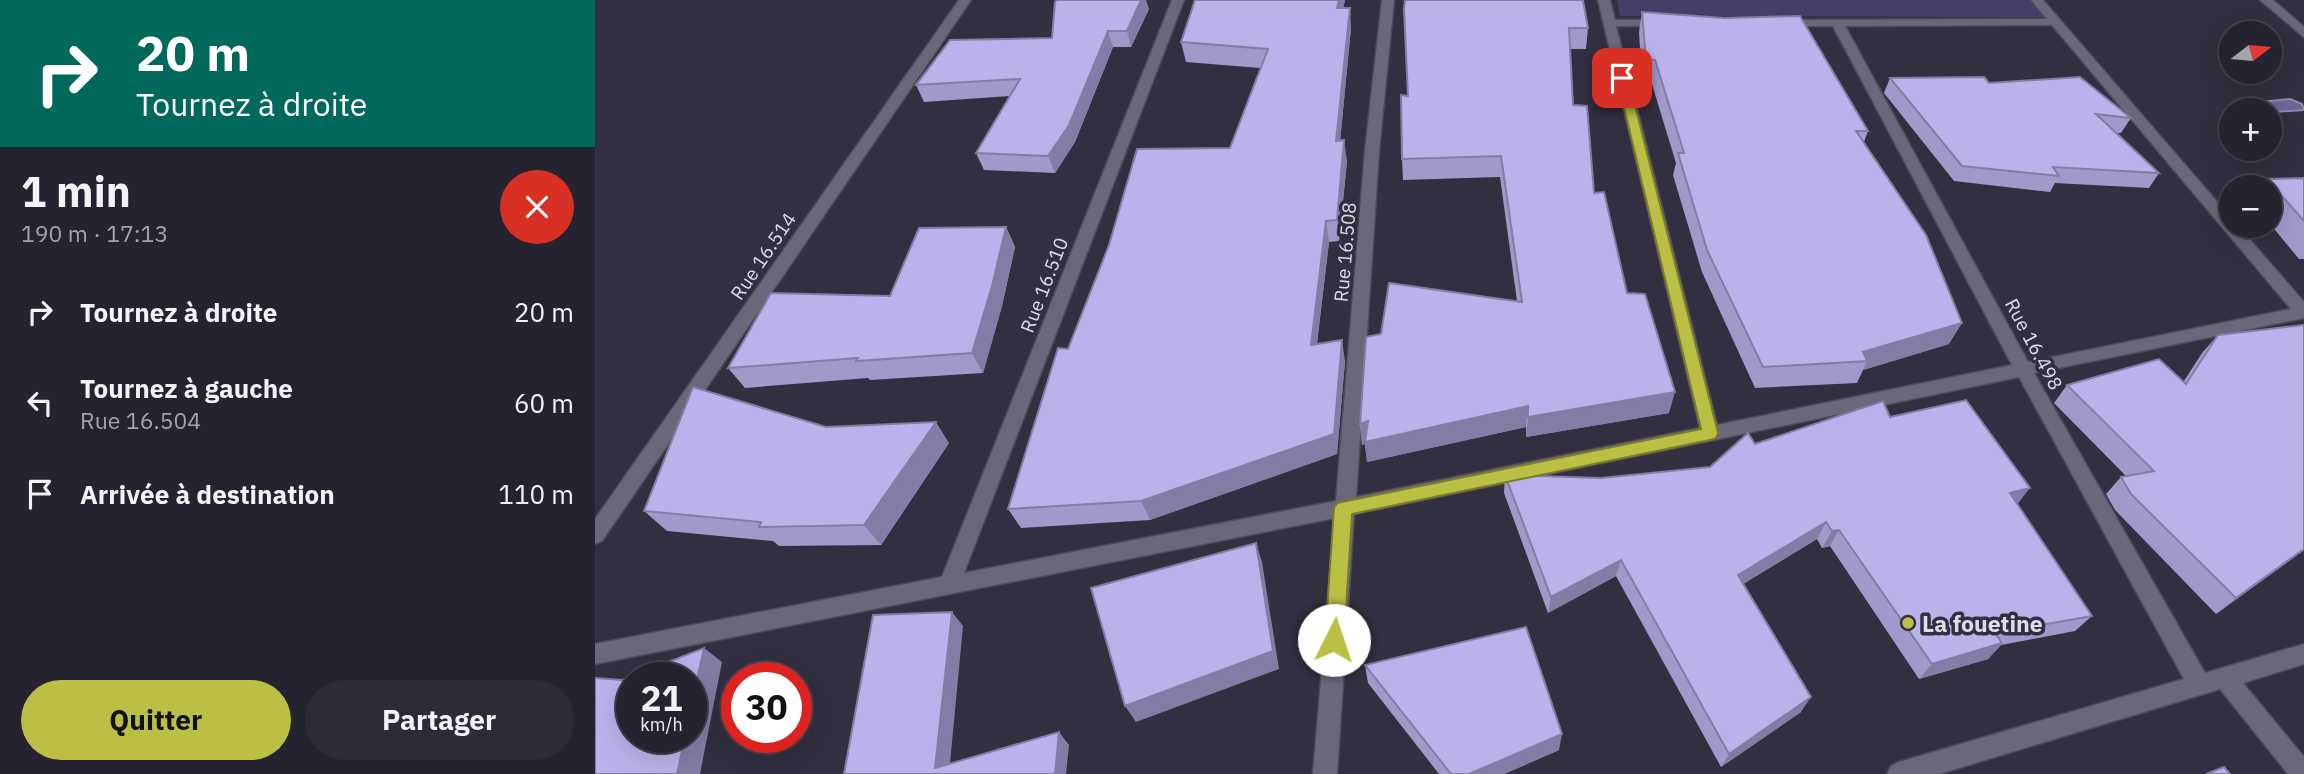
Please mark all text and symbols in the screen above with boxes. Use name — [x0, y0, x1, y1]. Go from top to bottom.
text: 20 m — [136, 21, 250, 84]
north arrow — [2219, 21, 2282, 84]
map controls — [2219, 21, 2282, 238]
icon: right — [21, 28, 112, 119]
pin — [1592, 48, 1652, 108]
icon: arrive — [1603, 59, 1641, 97]
text: Tournez à droite — [136, 83, 367, 125]
button: + — [2219, 98, 2282, 161]
text: 1 min — [21, 164, 131, 219]
button: close — [500, 170, 574, 244]
button: − — [2219, 175, 2282, 238]
street label: Rue 16.508 — [1329, 201, 1361, 303]
street label: Rue 16.514 — [725, 208, 801, 304]
text: 190 m · 17:13 — [21, 218, 168, 248]
street label: Rue 16.510 — [1015, 234, 1073, 336]
icon: right — [21, 293, 59, 331]
street label: Rue 16.498 — [2000, 294, 2068, 394]
text: Tournez à droite — [80, 295, 277, 329]
text: 20 m — [514, 295, 574, 329]
text: Tournez à gauche — [80, 371, 293, 405]
icon: left — [21, 384, 59, 422]
text: 60 m — [514, 386, 574, 420]
text: Rue 16.504 — [80, 405, 201, 435]
icon: arrive — [21, 475, 59, 513]
text: Arrivée à destination — [80, 477, 335, 511]
text: 110 m — [498, 477, 574, 511]
position arrow — [1297, 603, 1371, 677]
place label: La fouetine — [1922, 608, 2043, 638]
marker: La fouetine — [1900, 615, 1916, 631]
speed limit sign: 30 — [721, 662, 812, 753]
text: 21 — [640, 675, 683, 721]
button: Quitter — [21, 680, 291, 760]
button: Partager — [305, 680, 574, 760]
text: km/h — [640, 713, 683, 736]

